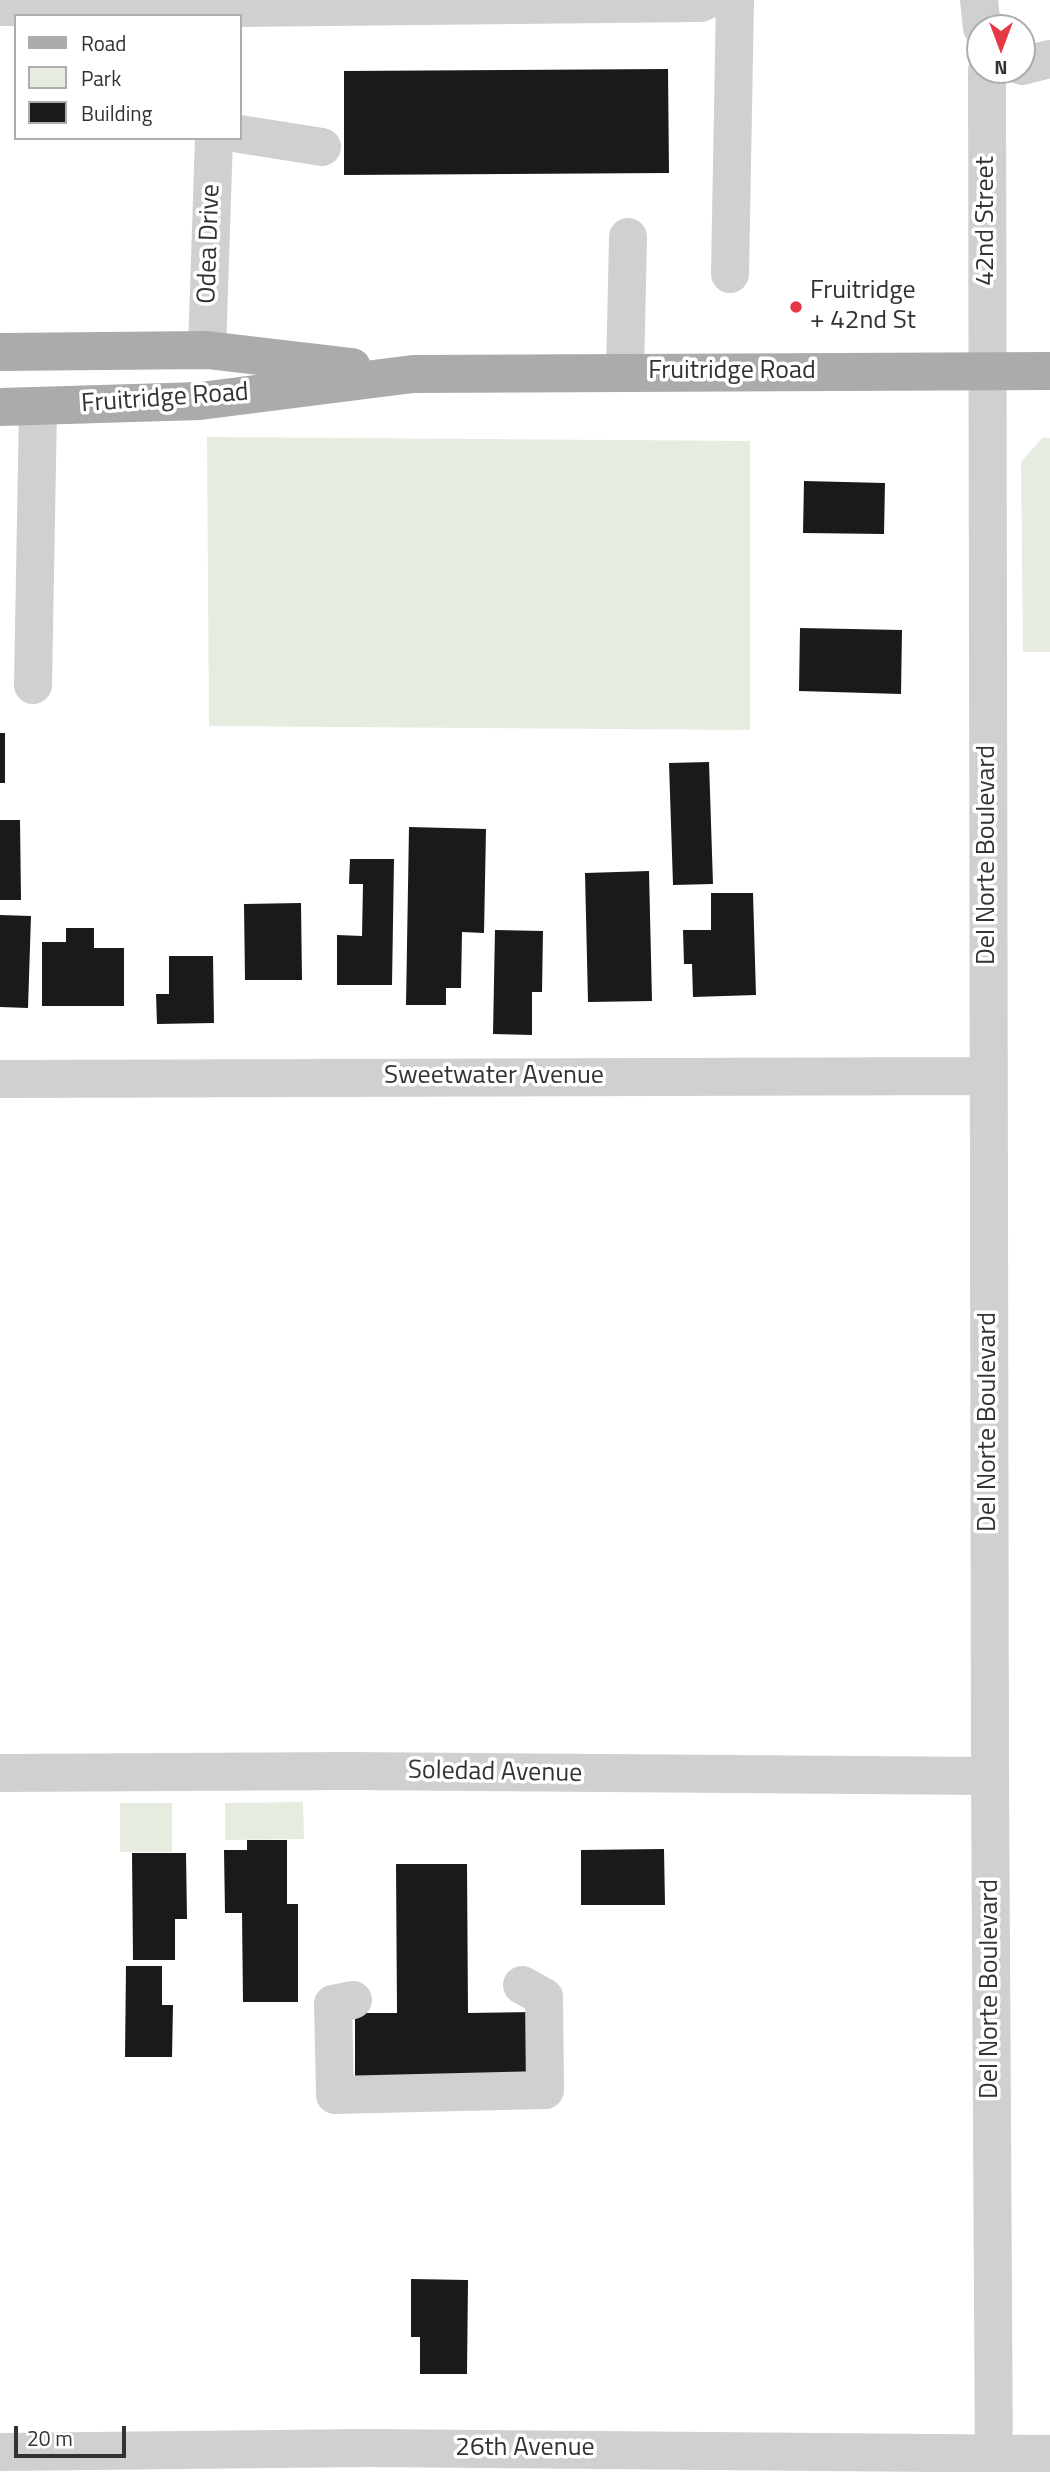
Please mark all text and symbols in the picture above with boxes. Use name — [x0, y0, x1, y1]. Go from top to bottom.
legend — [14, 14, 242, 140]
north arrow — [966, 14, 1036, 84]
text: Road — [81, 27, 126, 59]
text: N — [994, 54, 1008, 83]
text: Park — [81, 62, 121, 94]
text: Building — [81, 97, 152, 129]
street label: 42nd Street — [971, 156, 1003, 286]
street label: Odea Drive — [192, 184, 228, 304]
place label: Fruitridge + 42nd St — [810, 276, 916, 338]
marker: Fruitridge + 42nd St — [788, 299, 804, 315]
street label: Fruitridge Road — [648, 356, 816, 388]
street label: Fruitridge Road — [80, 378, 250, 420]
street label: Del Norte Boulevard — [972, 745, 1004, 965]
street label: Sweetwater Avenue — [384, 1061, 604, 1093]
street label: Del Norte Boulevard — [973, 1312, 1005, 1532]
street label: Soledad Avenue — [407, 1756, 583, 1790]
street label: Del Norte Boulevard — [975, 1879, 1007, 2099]
scale bar — [18, 2412, 130, 2456]
text: 20 m — [27, 2422, 73, 2454]
street label: 26th Avenue — [455, 2433, 595, 2465]

